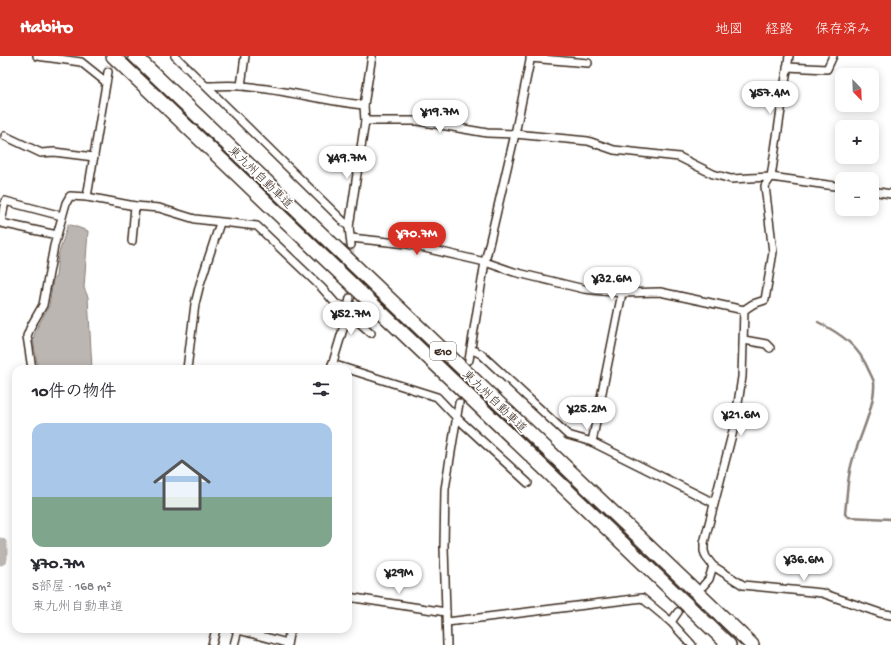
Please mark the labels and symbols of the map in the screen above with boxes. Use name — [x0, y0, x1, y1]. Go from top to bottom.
north arrow — [835, 68, 879, 112]
pin: ¥57.4M — [737, 81, 803, 115]
pin: ¥19.7M — [407, 100, 473, 134]
street label: 東九州自動車道 — [225, 144, 295, 213]
pin: ¥49.7M — [314, 146, 380, 180]
pin: ¥70.7M — [384, 222, 450, 256]
pin: ¥32.6M — [579, 267, 645, 301]
pin: ¥52.7M — [318, 302, 384, 336]
road number: E10 — [430, 342, 456, 360]
street label: 東九州自動車道 — [459, 368, 529, 437]
pin: ¥25.2M — [554, 397, 620, 431]
pin: ¥21.6M — [708, 403, 774, 437]
pin: ¥36.6M — [771, 548, 837, 582]
pin: ¥29M — [375, 561, 423, 595]

